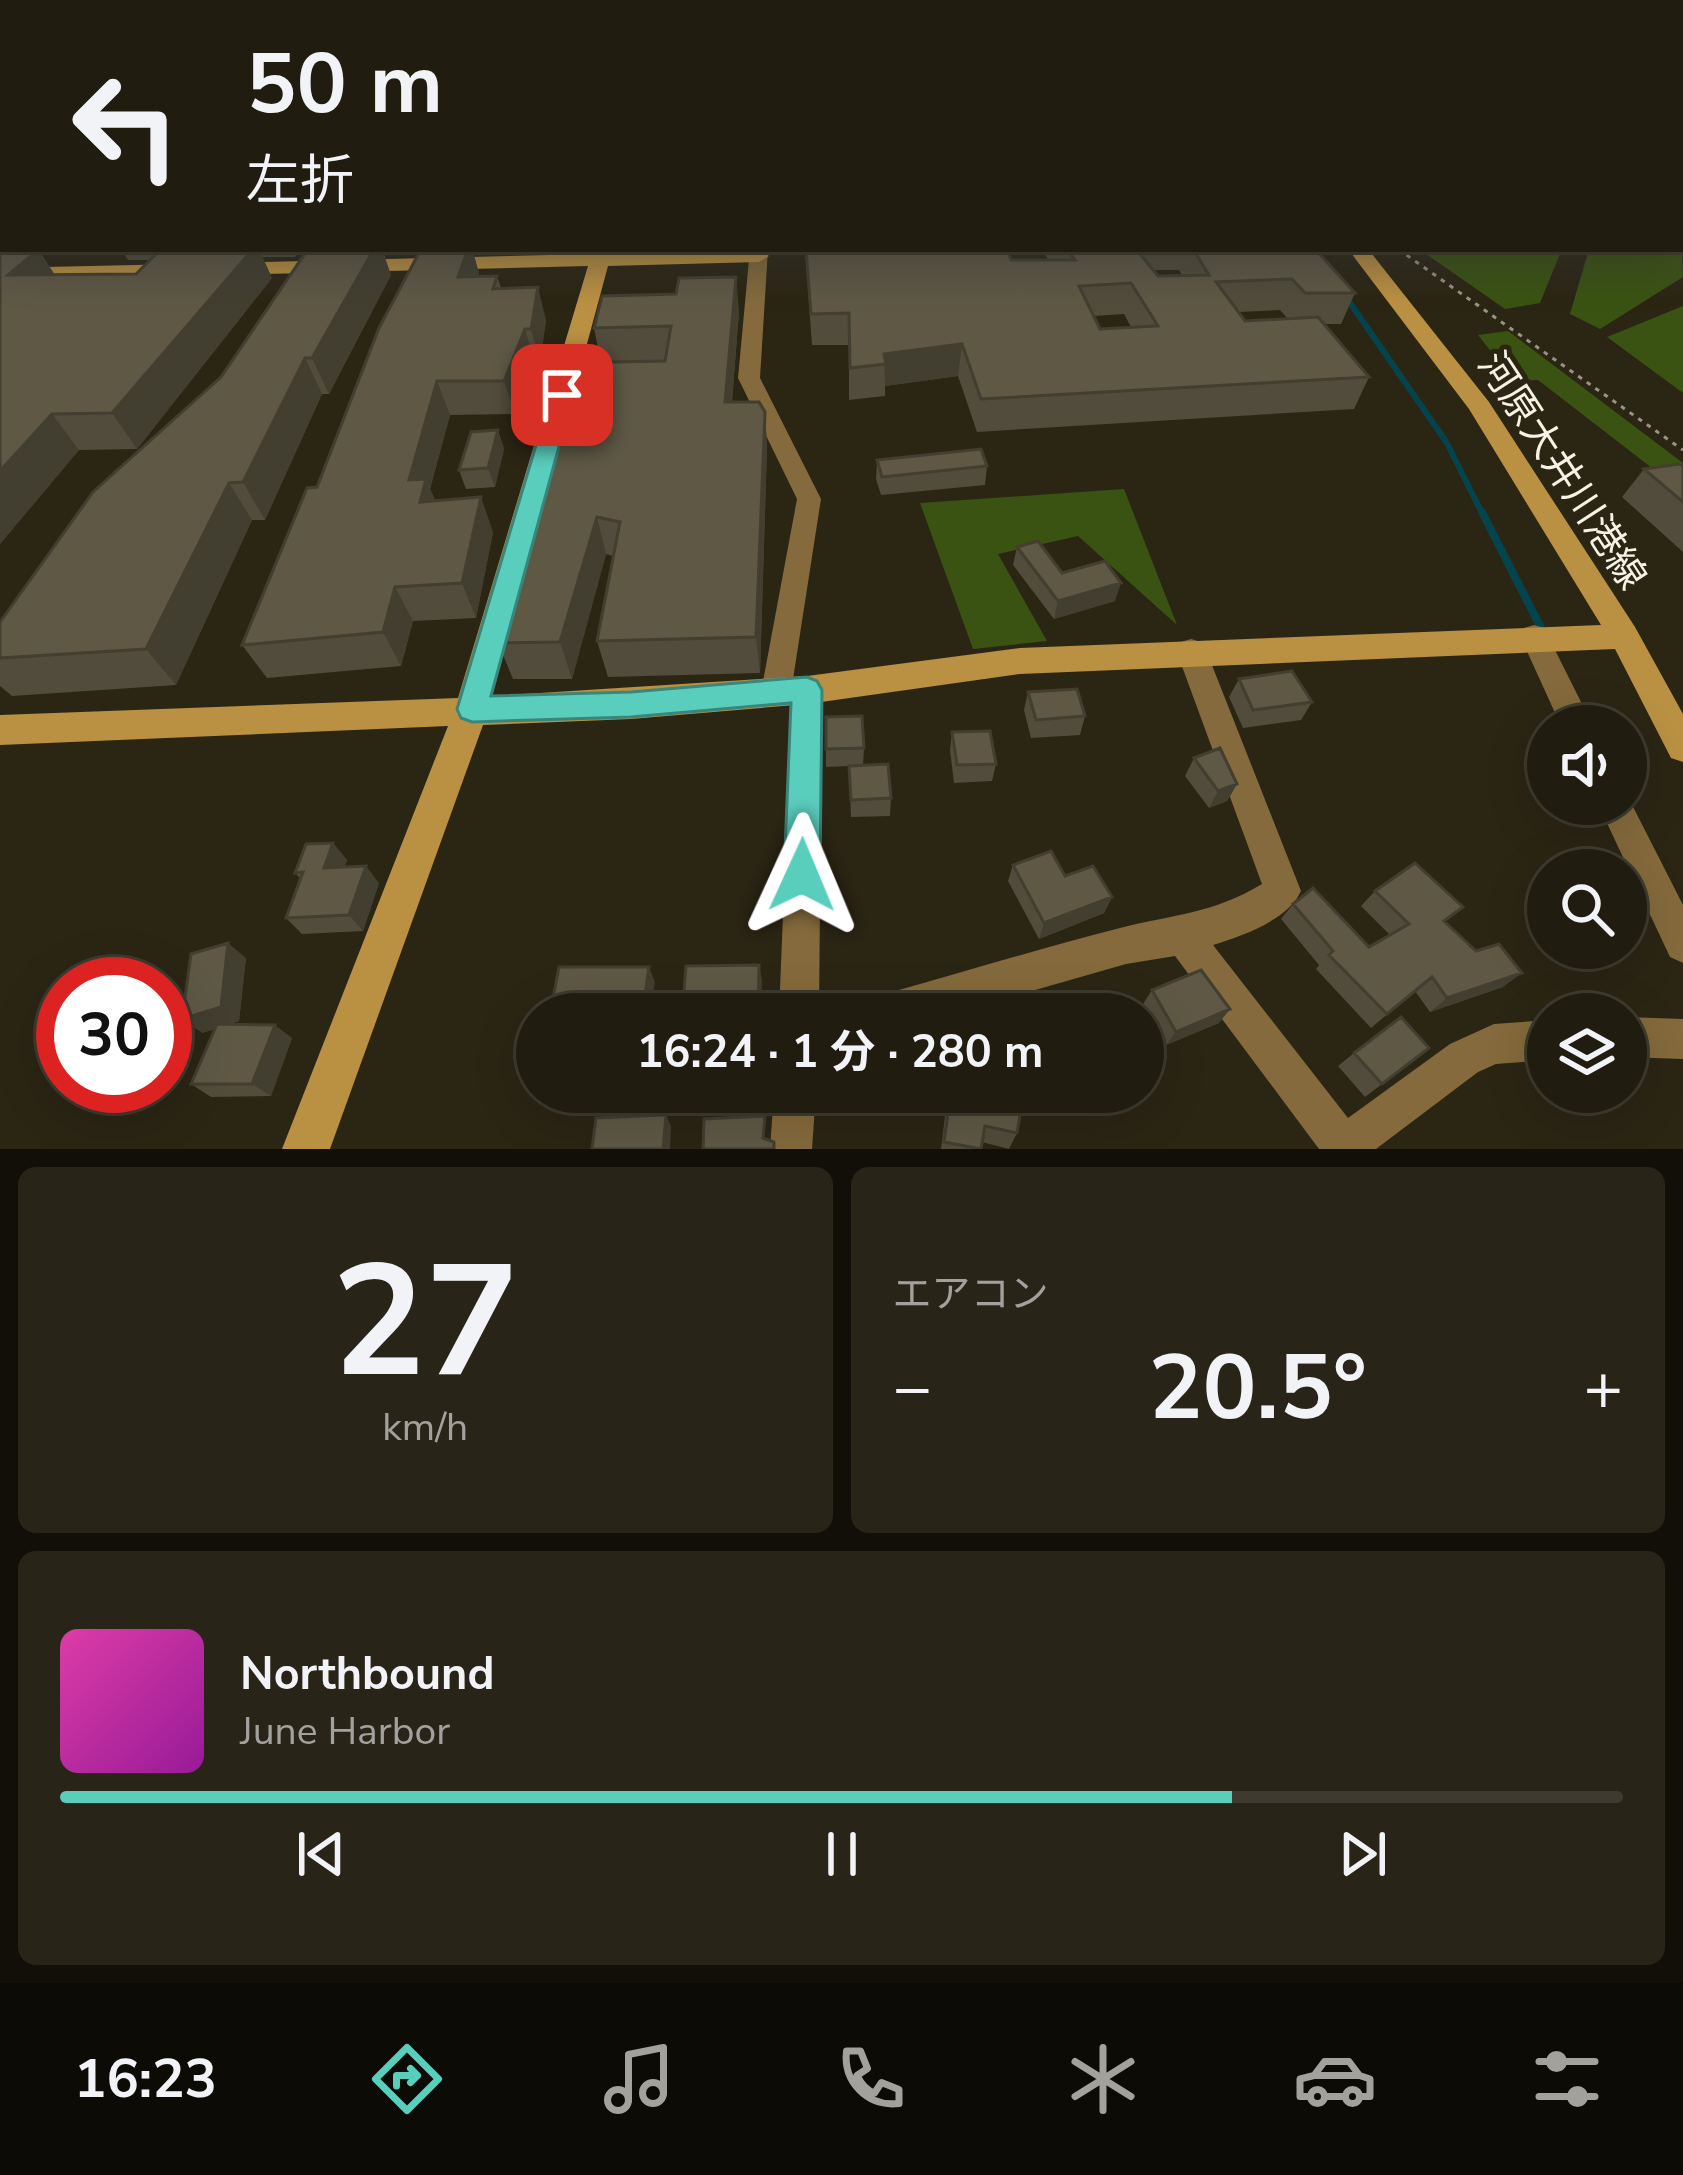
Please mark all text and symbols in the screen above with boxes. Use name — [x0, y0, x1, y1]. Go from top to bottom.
text: 50 m — [246, 27, 443, 142]
icon: left — [48, 48, 204, 204]
text: 左折 — [246, 144, 354, 218]
street label: 河原大井川港線 — [1465, 342, 1658, 600]
pin — [511, 344, 613, 446]
icon: arrive — [529, 362, 595, 428]
map controls — [1527, 705, 1647, 1113]
button: sound — [1527, 705, 1647, 825]
position arrow — [739, 812, 865, 938]
button: search — [1527, 849, 1647, 969]
speed limit sign: 30 — [36, 957, 192, 1113]
button: layers — [1527, 993, 1647, 1113]
text: 16:24 · 1 分 · 280 m — [637, 1022, 1043, 1083]
text: 27 — [332, 1216, 519, 1429]
text: エアコン — [893, 1268, 1049, 1321]
text: 20.5° — [1149, 1327, 1367, 1450]
text: − — [893, 1343, 932, 1433]
text: + — [1583, 1343, 1623, 1433]
text: km/h — [382, 1401, 468, 1454]
text: Northbound — [240, 1644, 494, 1705]
text: June Harbor — [240, 1705, 450, 1758]
icon: previous — [288, 1821, 354, 1887]
icon: pause — [809, 1821, 875, 1887]
icon: next — [1330, 1821, 1396, 1887]
icon: directions — [365, 2037, 449, 2121]
icon: music — [597, 2037, 681, 2121]
icon: phone — [829, 2037, 913, 2121]
icon: climate — [1061, 2037, 1145, 2121]
icon: car — [1293, 2037, 1377, 2121]
icon: filters — [1525, 2037, 1609, 2121]
text: 16:23 — [74, 2042, 217, 2116]

